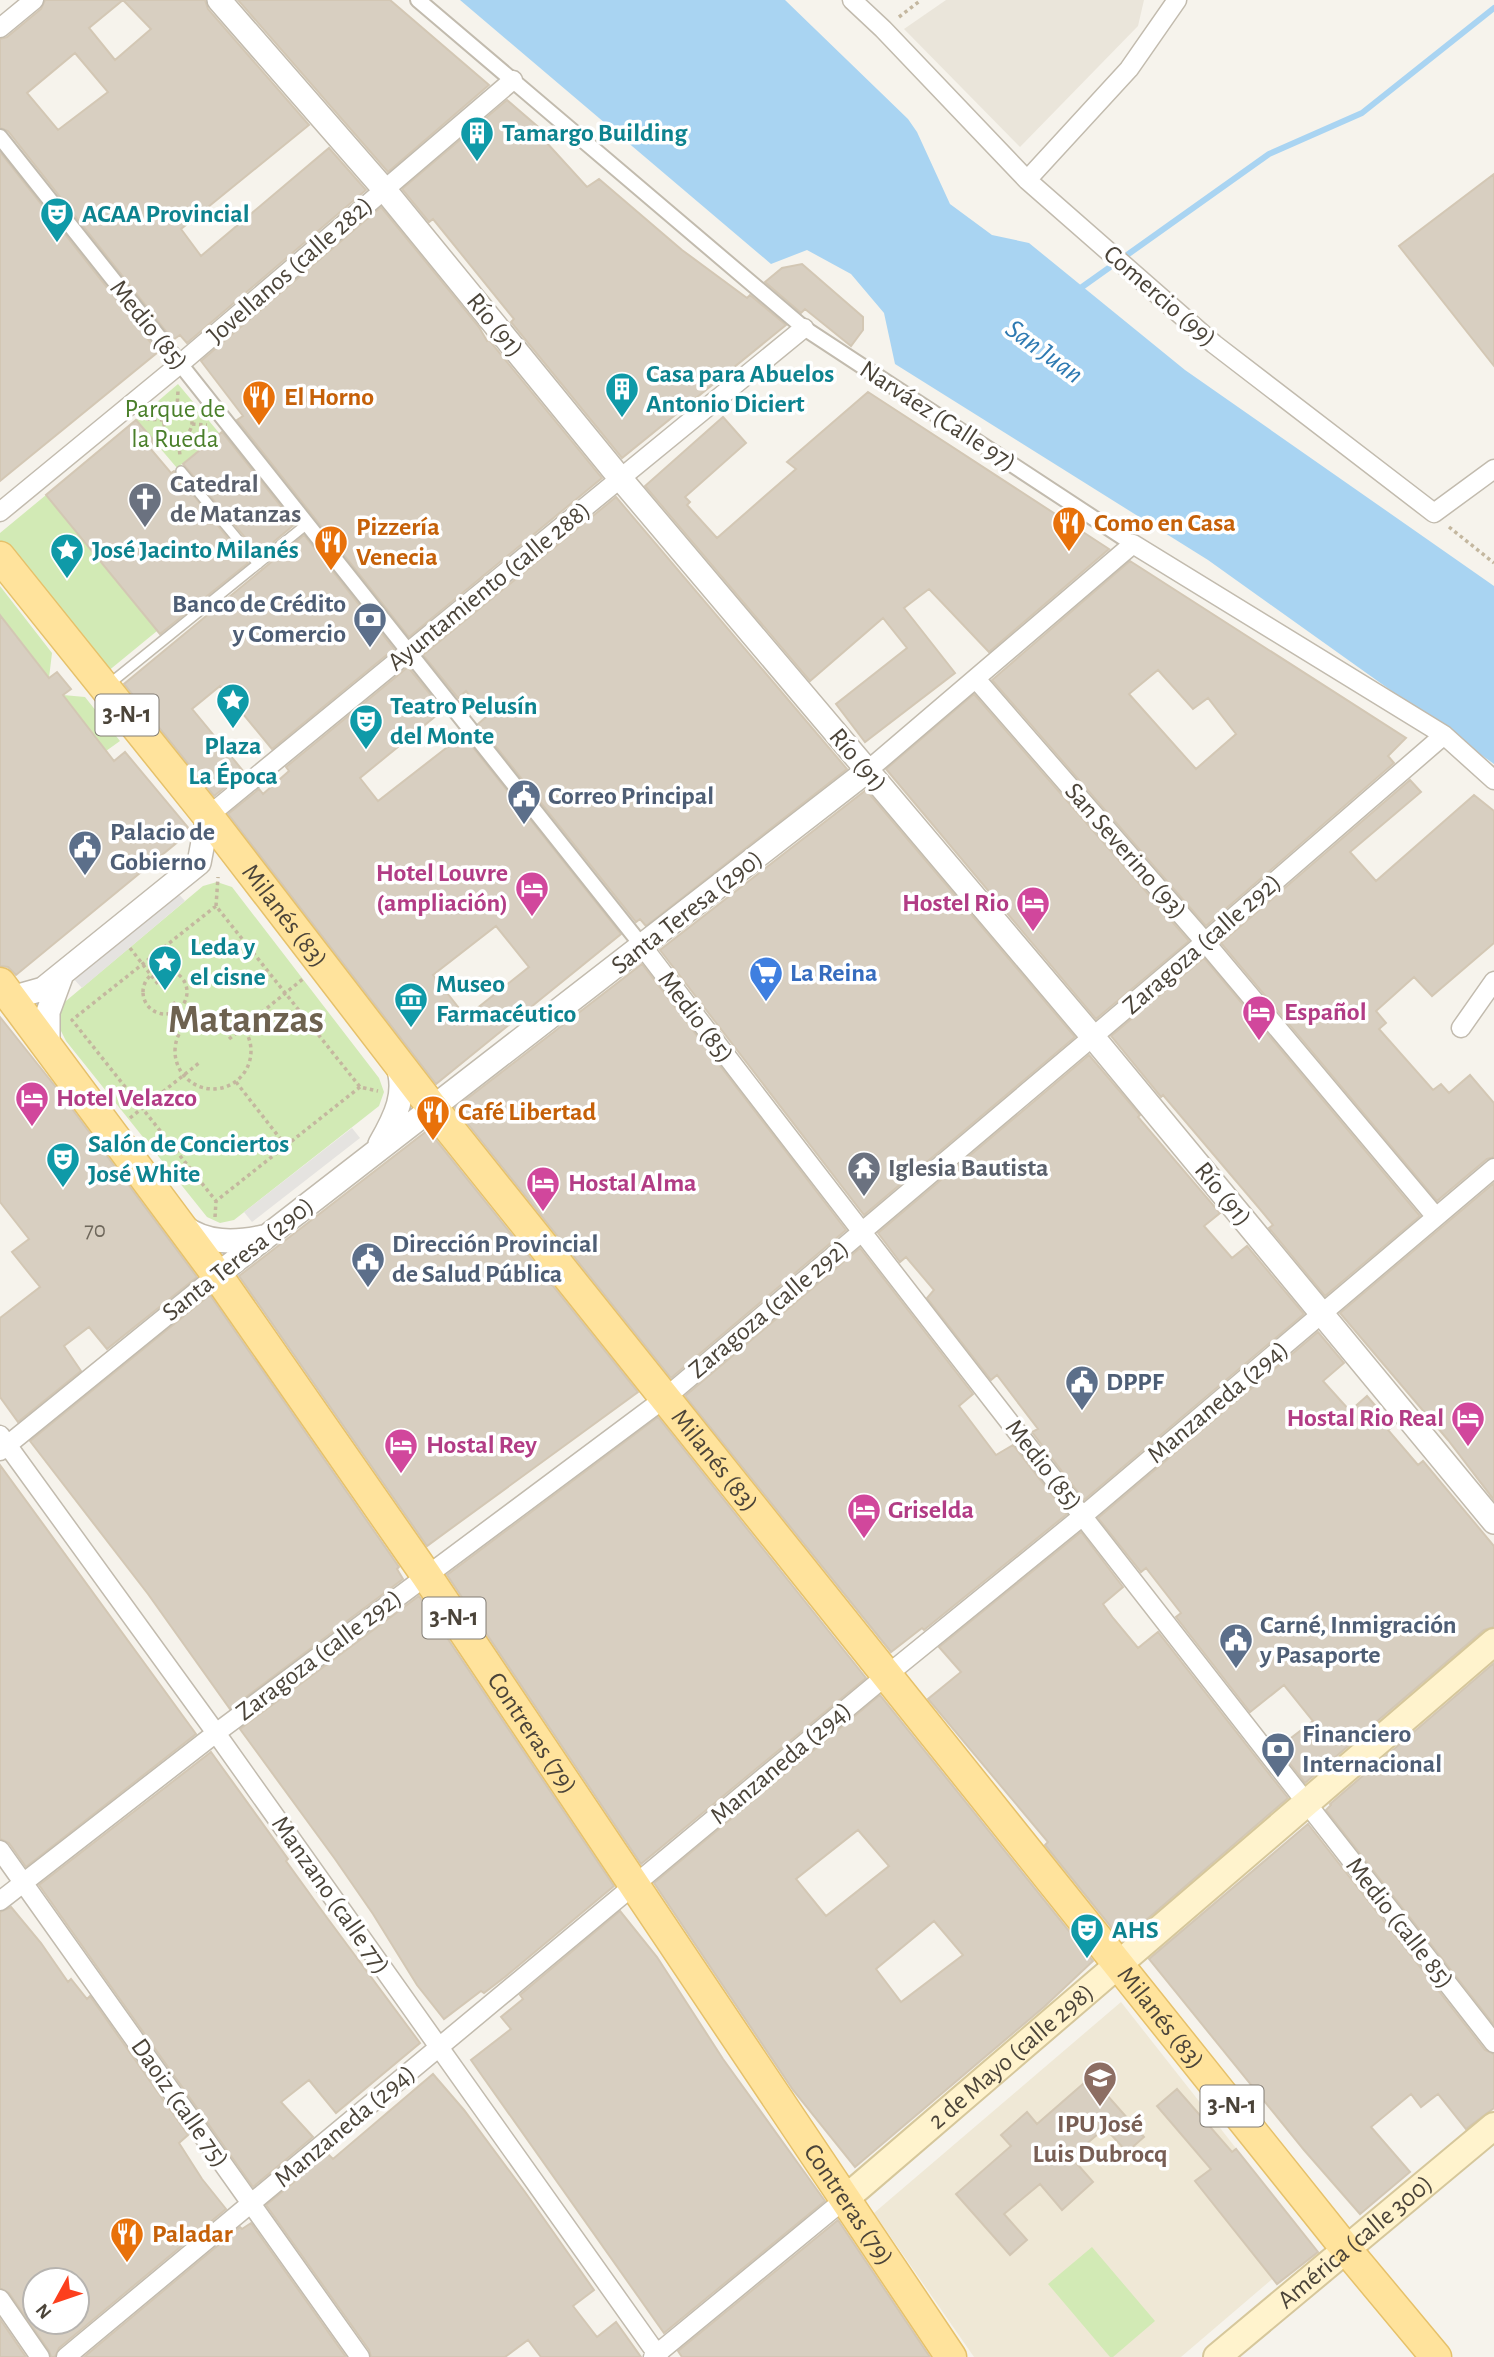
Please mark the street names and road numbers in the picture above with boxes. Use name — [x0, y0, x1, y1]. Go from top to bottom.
street label: Jovellanos (calle 282) — [202, 191, 378, 349]
street label: Comercio (99) — [1099, 240, 1221, 352]
street label: Medio (85) — [105, 275, 193, 375]
street label: Río (91) — [461, 288, 529, 362]
street label: Narváez (Calle 97) — [855, 356, 1021, 476]
street label: Ayuntamiento (calle 288) — [383, 496, 595, 676]
road number: 3-N-1 — [96, 694, 158, 736]
street label: Río (91) — [824, 723, 892, 797]
street label: San Severino (93) — [1060, 778, 1192, 924]
street label: Santa Teresa (290) — [606, 845, 768, 979]
street label: Milanés (83) — [237, 859, 333, 972]
street label: Zaragoza (calle 292) — [1118, 869, 1286, 1019]
street label: Medio (85) — [653, 966, 739, 1068]
street label: Río (91) — [1189, 1157, 1257, 1231]
street label: Santa Teresa (290) — [157, 1192, 319, 1326]
street label: Zaragoza (calle 292) — [684, 1235, 854, 1383]
street label: Manzaneda (294) — [1143, 1336, 1293, 1468]
street label: Milanés (83) — [666, 1404, 763, 1516]
street label: Medio (85) — [1001, 1415, 1087, 1515]
street label: Zaragoza (calle 292) — [231, 1584, 407, 1726]
road number: 3-N-1 — [422, 1598, 486, 1638]
street label: Contreras (79) — [482, 1668, 582, 1799]
street label: Manzaneda (294) — [706, 1697, 856, 1829]
street label: Manzano (calle 77) — [267, 1811, 395, 1979]
street label: Medio (calle 85) — [1341, 1853, 1459, 1993]
street label: Milanés (83) — [1112, 1962, 1209, 2074]
street label: 2 de Mayo (calle 298) — [924, 1979, 1099, 2134]
street label: Daoiz (calle 75) — [126, 2034, 234, 2172]
street label: Manzaneda (294) — [270, 2060, 420, 2192]
road number: 3-N-1 — [1200, 2085, 1264, 2126]
street label: Contreras (79) — [799, 2139, 899, 2270]
street label: América (calle 300) — [1273, 2170, 1438, 2314]

